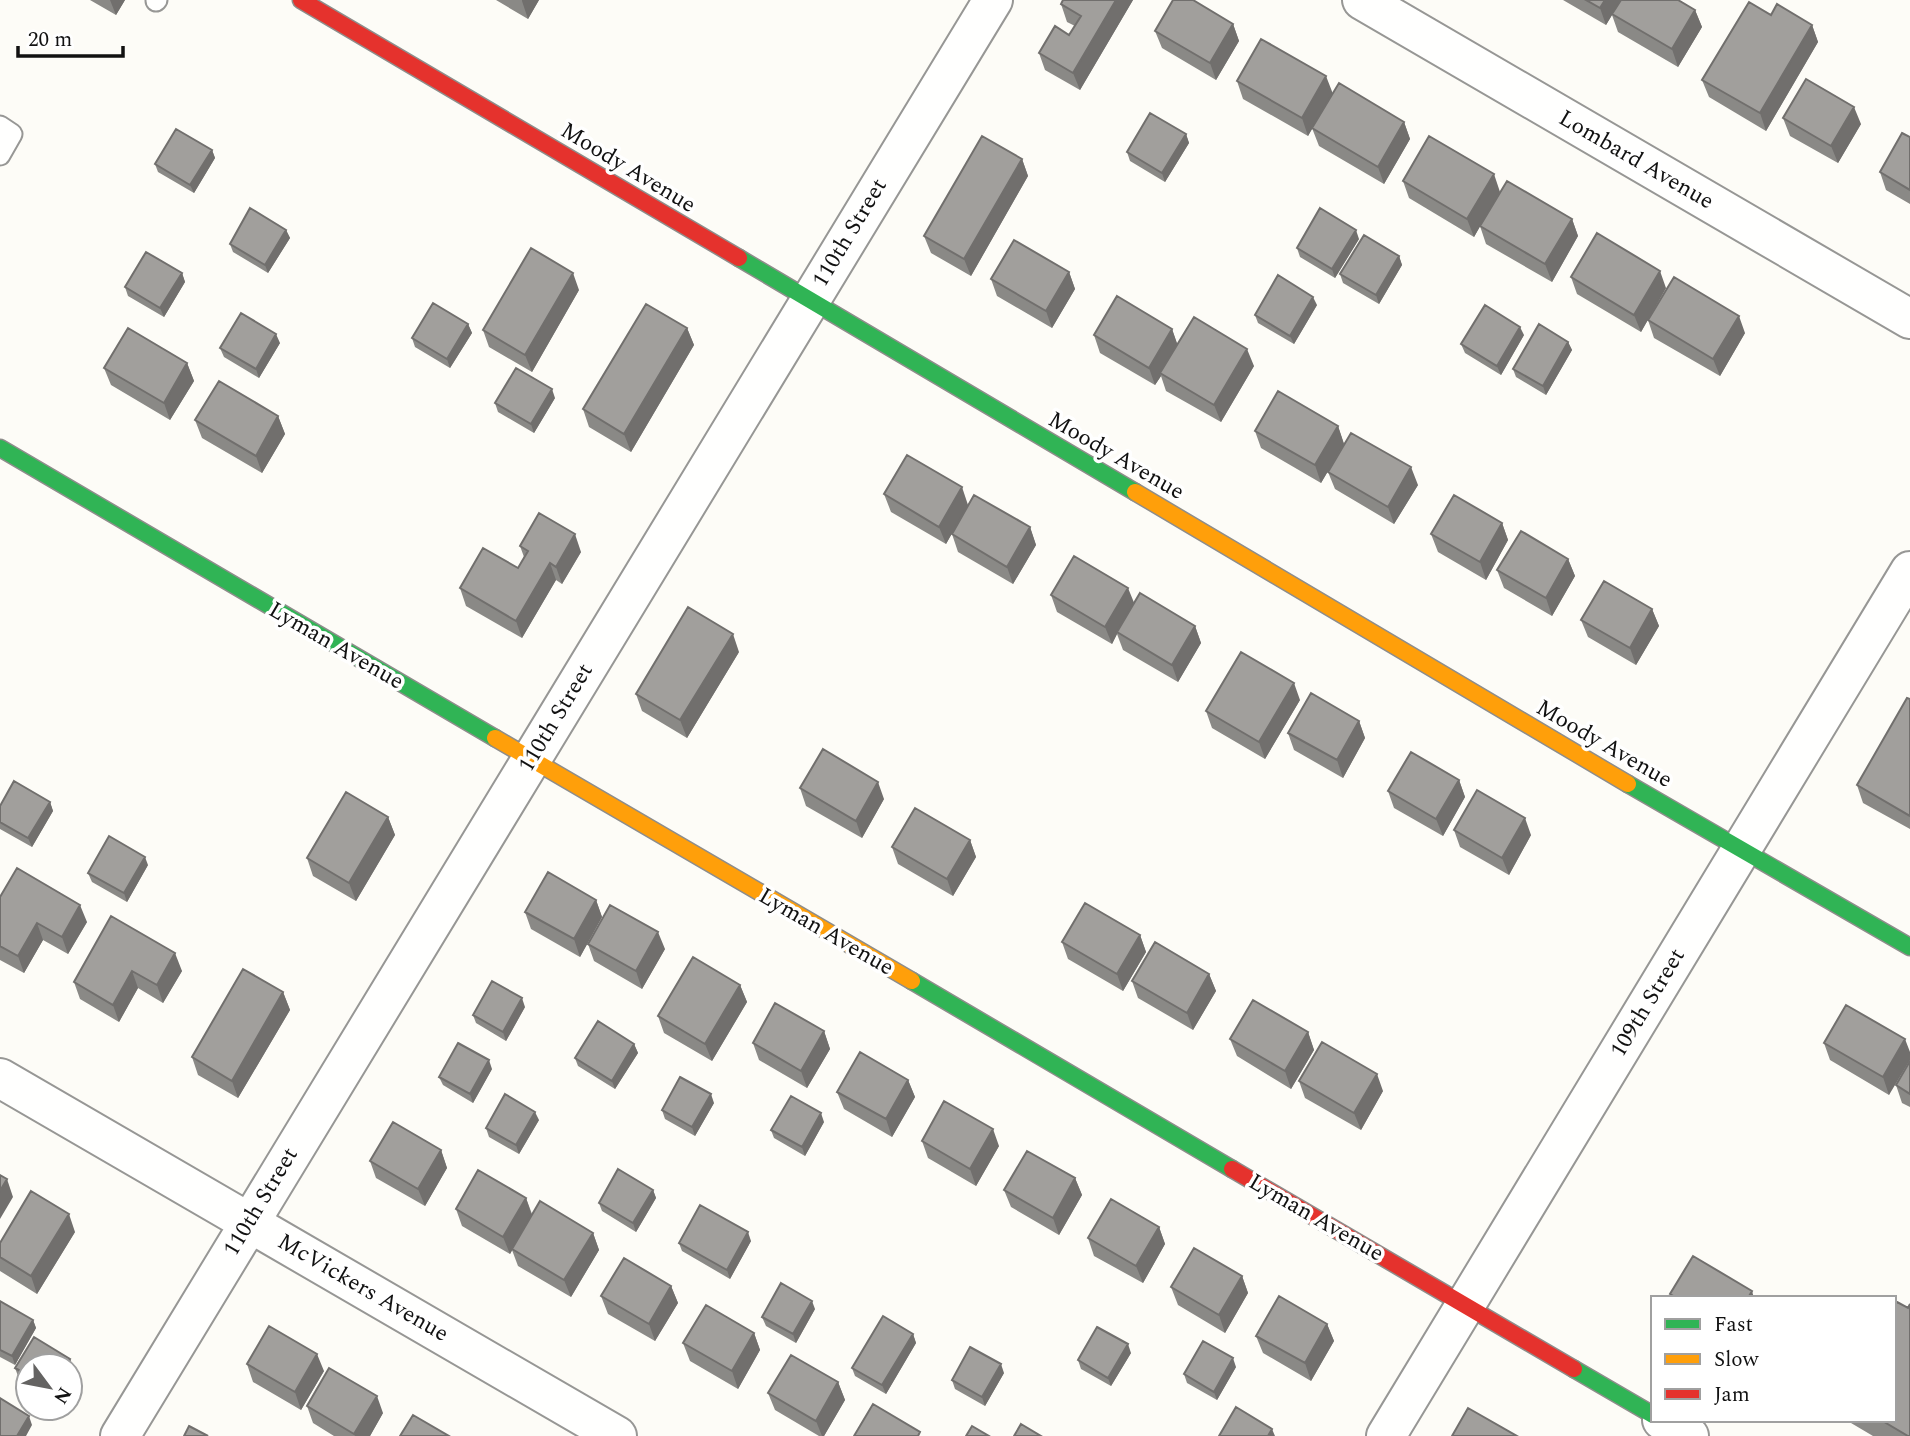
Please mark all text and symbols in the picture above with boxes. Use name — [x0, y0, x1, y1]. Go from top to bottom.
scale bar — [18, 14, 122, 58]
text: 20 m — [28, 24, 72, 56]
street label: Lombard Avenue — [1552, 101, 1720, 219]
street label: Moody Avenue — [554, 114, 702, 222]
street label: 110th Street — [804, 172, 896, 294]
street label: Moody Avenue — [1041, 403, 1191, 509]
street label: Lyman Avenue — [262, 593, 410, 699]
street label: 110th Street — [510, 657, 602, 779]
street label: Moody Avenue — [1529, 691, 1679, 797]
street label: Lyman Avenue — [752, 879, 900, 985]
street label: 109th Street — [1602, 942, 1694, 1064]
street label: 110th Street — [215, 1141, 307, 1263]
street label: Lyman Avenue — [1242, 1165, 1390, 1271]
street label: McVickers Avenue — [271, 1225, 455, 1351]
legend — [1651, 1296, 1896, 1422]
text: Fast — [1714, 1309, 1753, 1341]
text: Slow — [1714, 1344, 1760, 1376]
north arrow — [14, 1352, 84, 1422]
text: Jam — [1714, 1379, 1750, 1411]
text: N — [46, 1381, 79, 1409]

